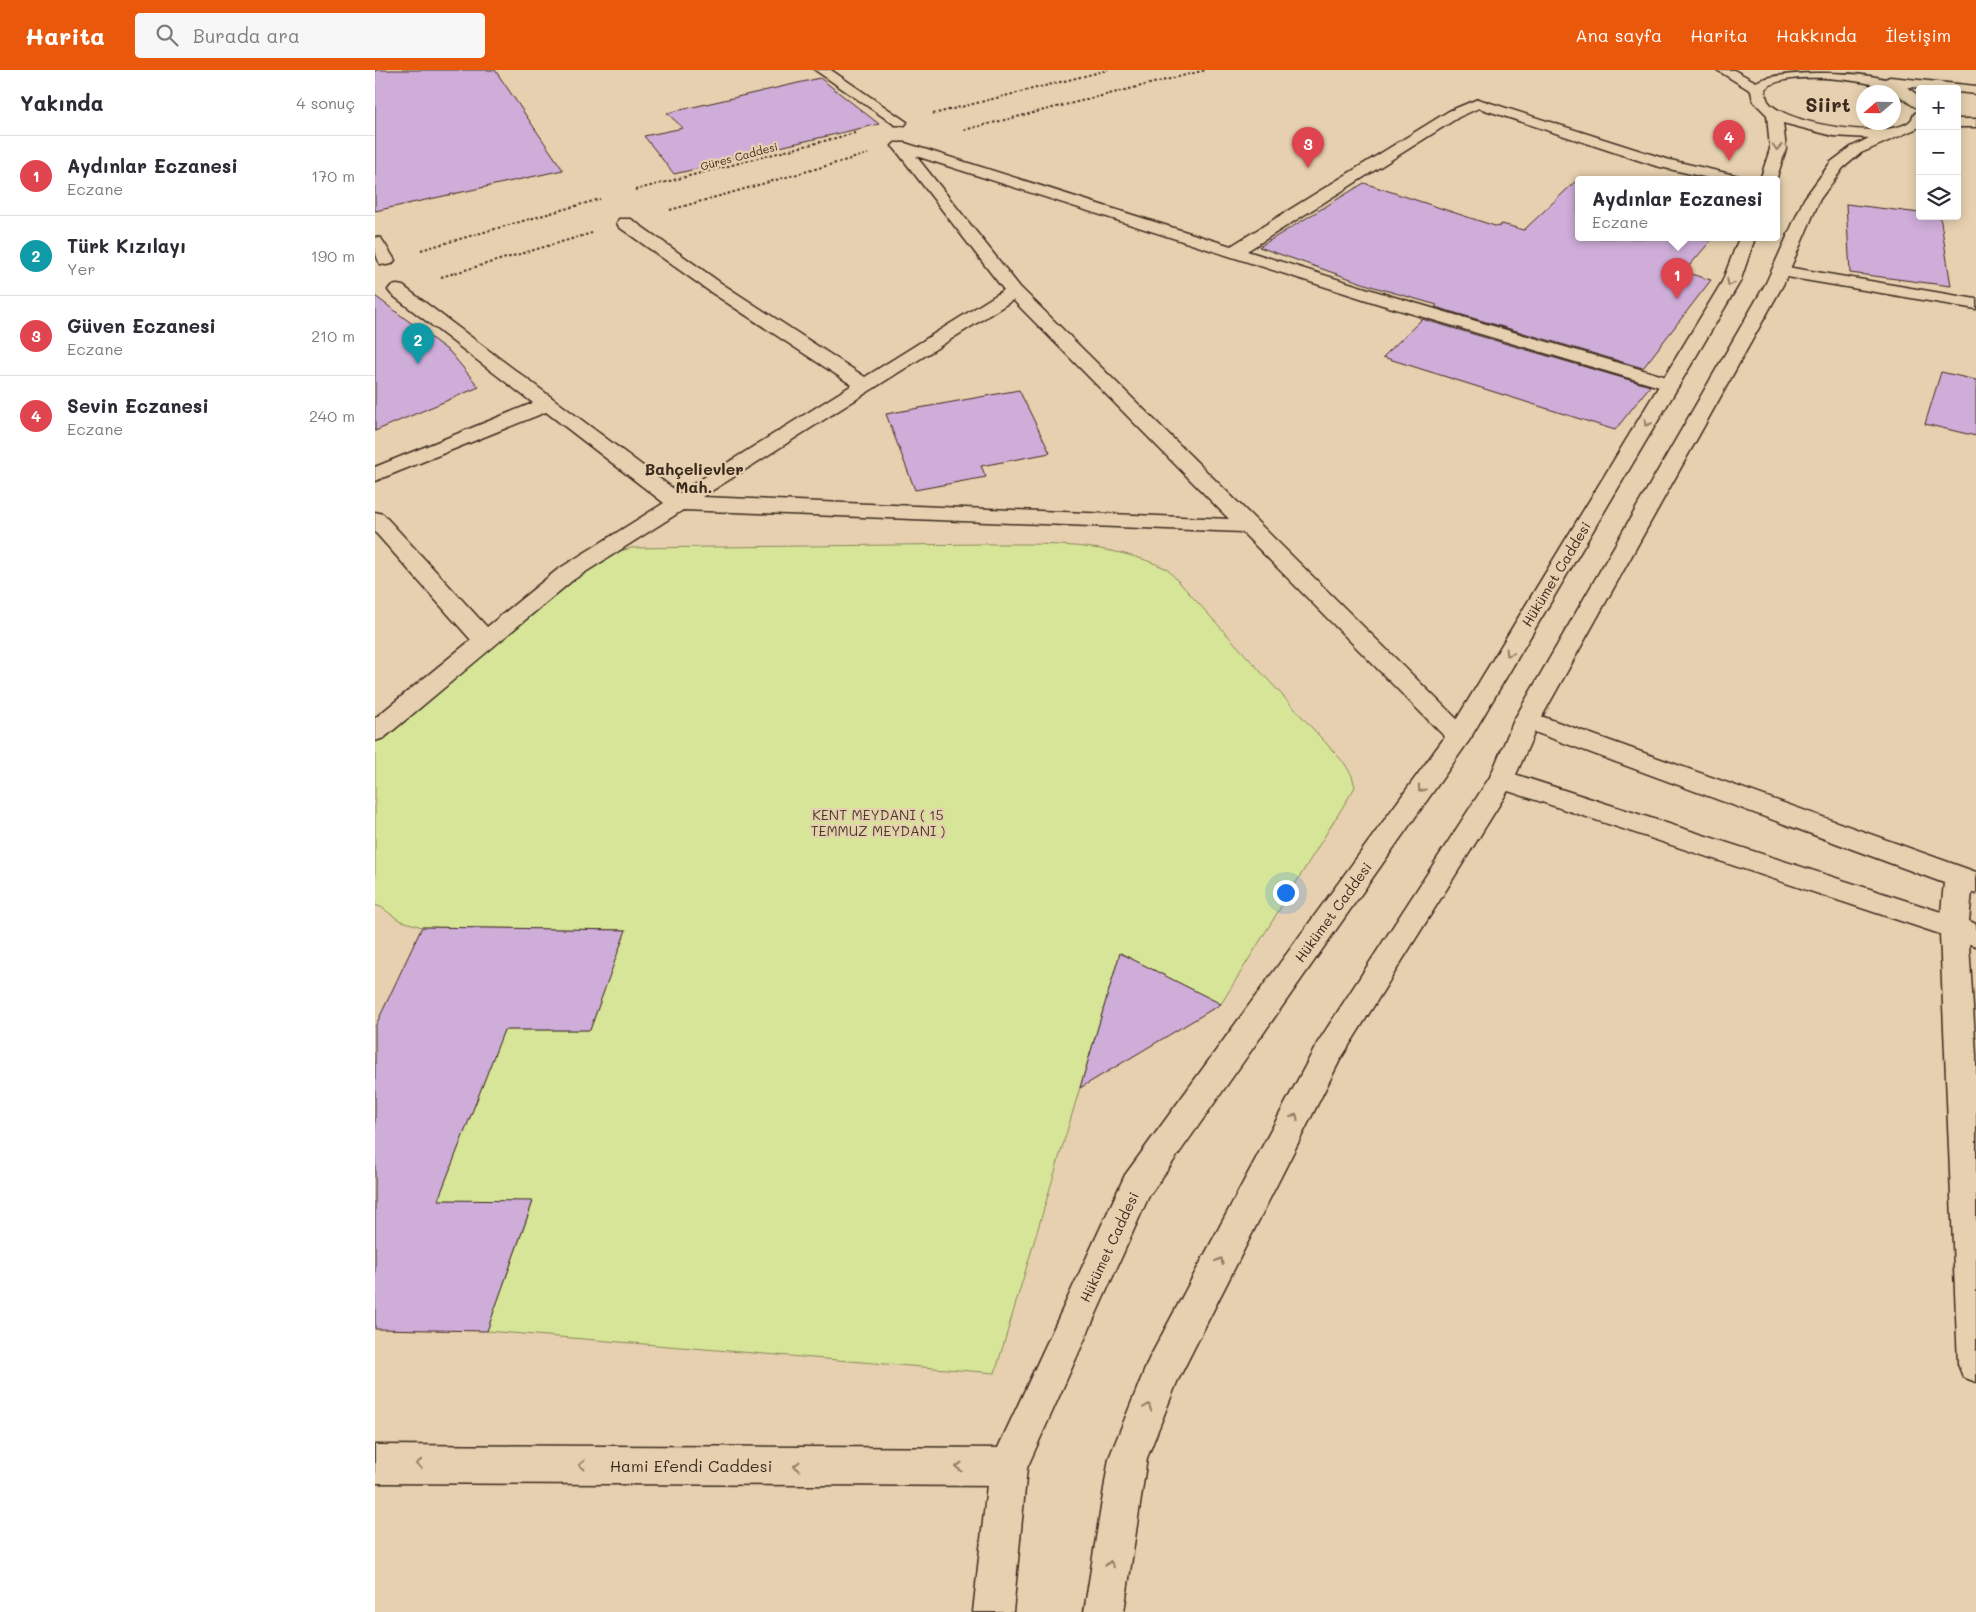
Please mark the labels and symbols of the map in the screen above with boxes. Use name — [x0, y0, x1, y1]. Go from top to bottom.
north arrow — [1856, 85, 1901, 130]
district label: Siirt — [1805, 91, 1851, 117]
pin: 4 — [1713, 120, 1745, 161]
pin: 3 — [1292, 127, 1324, 168]
street label: Güres Caddesi — [699, 138, 779, 174]
one-way arrow — [1771, 144, 1782, 152]
pin: 1 — [1661, 258, 1693, 299]
one-way arrow — [1725, 278, 1736, 287]
pin: 2 — [402, 323, 434, 364]
one-way arrow — [1643, 418, 1653, 427]
district label: Bahçelievler Mah. — [644, 458, 744, 497]
street label: Hükümet Caddesi — [1517, 518, 1595, 630]
one-way arrow — [1506, 647, 1516, 656]
one-way arrow — [1419, 783, 1427, 792]
park label: KENT MEYDANI ( 15 TEMMUZ MEYDANI ) — [811, 805, 946, 840]
street label: Hükümet Caddesi — [1290, 858, 1376, 966]
your location — [1273, 880, 1299, 906]
one-way arrow — [1289, 1113, 1299, 1122]
street label: Hükümet Caddesi — [1075, 1189, 1143, 1305]
one-way arrow — [1214, 1257, 1224, 1266]
one-way arrow — [1142, 1403, 1153, 1412]
street label: Hami Efendi Caddesi — [610, 1455, 772, 1476]
one-way arrow — [415, 1459, 422, 1469]
one-way arrow — [577, 1460, 585, 1470]
one-way arrow — [792, 1461, 800, 1471]
one-way arrow — [955, 1462, 962, 1472]
one-way arrow — [1105, 1559, 1115, 1568]

